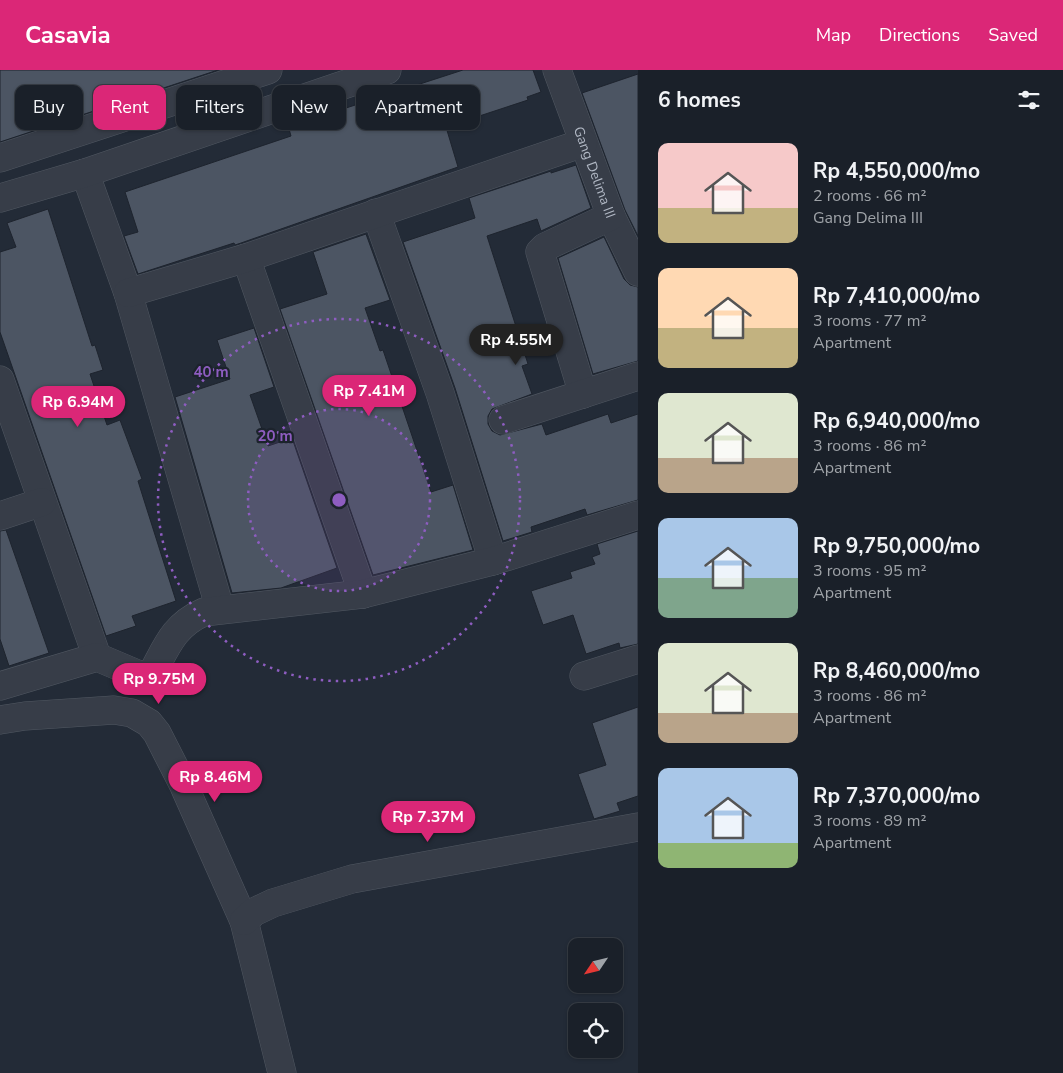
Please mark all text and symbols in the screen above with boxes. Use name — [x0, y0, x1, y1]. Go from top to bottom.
text: Casavia — [25, 19, 111, 51]
text: Map — [816, 23, 851, 47]
text: Directions — [879, 23, 960, 47]
text: Saved — [988, 23, 1038, 47]
chip: Buy — [15, 85, 83, 130]
chip: Rent — [93, 85, 166, 130]
chip: Filters — [176, 85, 262, 130]
chip: New — [272, 85, 346, 130]
chip: Apartment — [356, 85, 480, 130]
text: 6 homes — [658, 86, 741, 114]
icon: filters — [1015, 86, 1043, 114]
street label: Gang Delima III — [569, 124, 620, 221]
text: Rp 4,550,000/mo — [813, 157, 980, 185]
icon: home — [698, 163, 758, 223]
text: 2 rooms · 66 m² — [813, 185, 926, 207]
text: Gang Delima III — [813, 207, 923, 229]
text: Rp 7,410,000/mo — [813, 282, 980, 310]
icon: home — [698, 288, 758, 348]
text: 3 rooms · 77 m² — [813, 310, 926, 332]
pin: Rp 4.55M — [464, 324, 568, 366]
text: Rp 4.55M — [480, 329, 552, 351]
text: Apartment — [813, 332, 891, 354]
text: 40 m — [193, 362, 229, 382]
pin: Rp 7.41M — [317, 374, 421, 417]
text: Rp 7.41M — [333, 380, 405, 402]
pin: Rp 6.94M — [26, 386, 130, 428]
text: Rp 6.94M — [42, 391, 114, 413]
text: Rp 6,940,000/mo — [813, 407, 980, 435]
icon: home — [698, 413, 758, 473]
text: 20 m — [257, 426, 293, 446]
text: 3 rooms · 86 m² — [813, 435, 926, 457]
text: Apartment — [813, 457, 891, 479]
centre of rings — [330, 491, 348, 509]
text: Rp 9,750,000/mo — [813, 532, 980, 560]
icon: home — [698, 538, 758, 598]
text: 3 rooms · 95 m² — [813, 560, 926, 582]
text: Apartment — [813, 582, 891, 604]
text: Rp 8,460,000/mo — [813, 657, 980, 685]
pin: Rp 9.75M — [107, 662, 211, 705]
icon: home — [698, 663, 758, 723]
text: Rp 9.75M — [123, 668, 195, 690]
text: 3 rooms · 86 m² — [813, 685, 926, 707]
text: Apartment — [813, 707, 891, 729]
pin: Rp 8.46M — [163, 760, 267, 803]
text: Rp 8.46M — [179, 766, 251, 788]
text: Rp 7,370,000/mo — [813, 782, 980, 810]
icon: home — [698, 788, 758, 848]
pin: Rp 7.37M — [376, 800, 480, 843]
text: Rp 7.37M — [392, 806, 464, 828]
text: 3 rooms · 89 m² — [813, 810, 926, 832]
text: Apartment — [813, 832, 891, 854]
north arrow — [568, 938, 622, 992]
map controls — [568, 938, 623, 1058]
button: locate — [568, 1003, 623, 1058]

